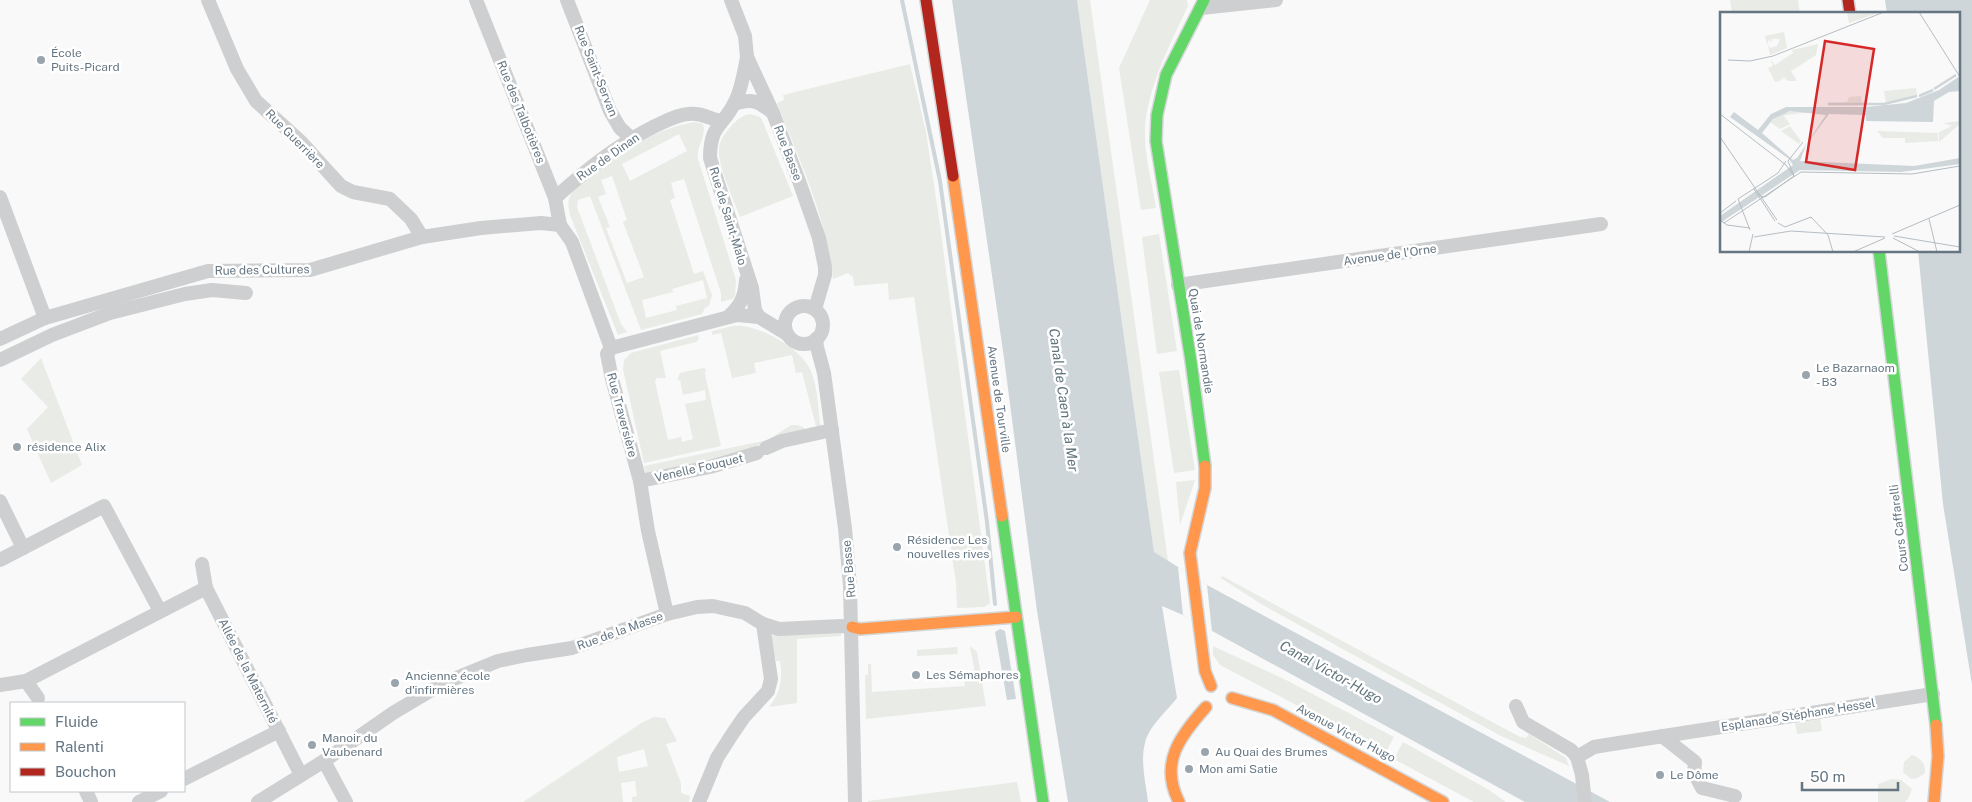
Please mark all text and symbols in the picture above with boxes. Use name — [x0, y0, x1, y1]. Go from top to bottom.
inset map — [1720, 12, 1960, 252]
street label: Rue Saint-Servan — [571, 24, 621, 119]
place label: École Puits-Picard — [51, 46, 120, 74]
marker: École Puits-Picard — [35, 54, 47, 66]
street label: Rue des Talbotières — [494, 59, 548, 165]
street label: Rue Guerrière — [263, 107, 328, 172]
street label: Rue Basse — [771, 123, 805, 183]
street label: Rue de Dinan — [574, 130, 642, 184]
street label: Rue de Saint-Malo — [706, 165, 750, 267]
street label: Avenue de l'Orne — [1343, 242, 1438, 268]
street label: Rue des Cultures — [214, 262, 310, 278]
street label: Quai de Normandie — [1186, 287, 1216, 395]
water label: Canal de Caen à la Mer — [1046, 327, 1082, 473]
street label: Avenue de Tourville — [985, 344, 1013, 454]
place label: Le Bazarnaom - B3 — [1816, 361, 1895, 389]
marker: Le Bazarnaom - B3 — [1800, 369, 1812, 381]
street label: Rue Traversière — [604, 371, 640, 459]
place label: résidence Alix — [27, 440, 106, 454]
marker: résidence Alix — [11, 441, 23, 453]
street label: Venelle Fouquet — [653, 451, 745, 485]
street label: Cours Caffarelli — [1887, 484, 1911, 572]
place label: Résidence Les nouvelles rives — [907, 533, 989, 561]
street label: Rue Basse — [839, 539, 859, 599]
marker: Résidence Les nouvelles rives — [891, 541, 903, 553]
street label: Rue de la Masse — [575, 609, 665, 653]
street label: Allée de la Maternité — [216, 616, 281, 726]
water label: Canal Victor-Hugo — [1277, 637, 1385, 707]
place label: Les Sémaphores — [926, 668, 1019, 682]
place label: Ancienne école d'infirmières — [405, 669, 490, 697]
marker: Les Sémaphores — [910, 669, 922, 681]
marker: Ancienne école d'infirmières — [389, 677, 401, 689]
street label: Esplanade Stéphane Hessel — [1720, 696, 1876, 734]
street label: Avenue Victor Hugo — [1294, 701, 1398, 765]
legend — [10, 702, 185, 792]
text: Fluide — [55, 713, 98, 730]
place label: Manoir du Vaubenard — [322, 731, 382, 759]
text: Ralenti — [55, 738, 104, 755]
marker: Manoir du Vaubenard — [306, 739, 318, 751]
place label: Au Quai des Brumes — [1215, 745, 1327, 759]
marker: Au Quai des Brumes — [1199, 746, 1211, 758]
scale bar — [1802, 760, 1898, 792]
place label: Mon ami Satie — [1199, 762, 1278, 776]
text: Bouchon — [55, 763, 116, 780]
marker: Mon ami Satie — [1183, 763, 1195, 775]
place label: Le Dôme — [1670, 768, 1719, 782]
text: 50 m — [1810, 768, 1845, 785]
marker: Le Dôme — [1654, 769, 1666, 781]

